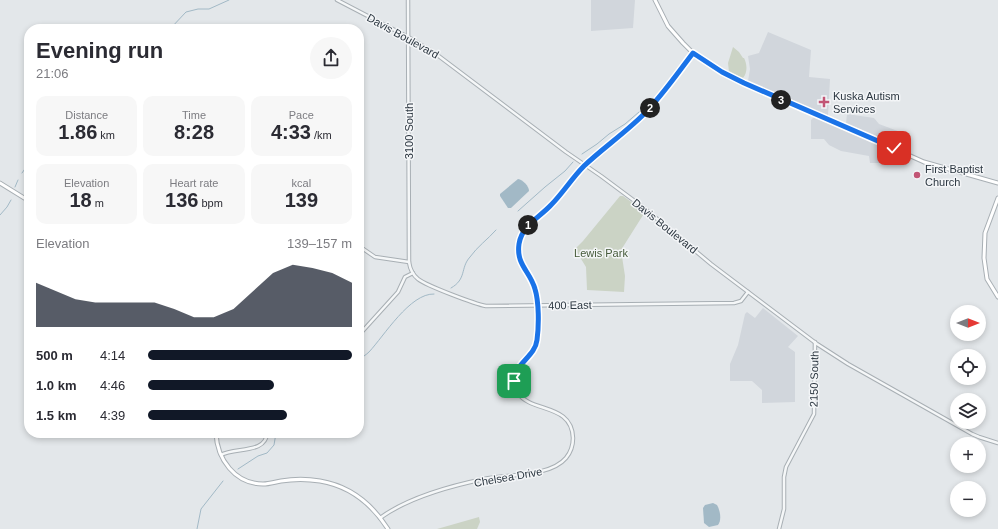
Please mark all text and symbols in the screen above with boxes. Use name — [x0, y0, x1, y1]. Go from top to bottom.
street label: Davis Boulevard — [365, 11, 441, 61]
button: share — [310, 37, 352, 79]
text: Evening run — [36, 38, 163, 63]
text: 21:06 — [36, 66, 69, 81]
pin: 3 — [771, 90, 791, 110]
place label: Kuska Autism Services — [833, 90, 900, 115]
text: 3 — [778, 94, 784, 106]
marker: Kuska Autism Services — [818, 96, 830, 108]
pin: 2 — [640, 98, 660, 118]
text: 2 — [647, 102, 653, 114]
street label: 3100 South — [403, 103, 415, 159]
text: Distance — [65, 109, 108, 121]
text: Time — [182, 109, 206, 121]
text: Pace — [289, 109, 314, 121]
text: 1.86 — [58, 121, 97, 143]
text: 8:28 — [174, 121, 214, 143]
text: 4:33 — [271, 121, 311, 143]
text: km — [97, 129, 115, 141]
text: /km — [311, 129, 332, 141]
pin — [877, 131, 911, 165]
icon: check — [883, 137, 905, 159]
place label: First Baptist Church — [925, 163, 983, 188]
marker: First Baptist Church — [912, 170, 922, 180]
text: Elevation — [64, 177, 109, 189]
text: Heart rate — [170, 177, 218, 189]
text: kcal — [292, 177, 311, 189]
text: 18 — [69, 189, 92, 211]
text: 136 — [165, 189, 198, 211]
text: 139 — [285, 189, 318, 211]
street label: Davis Boulevard — [630, 196, 700, 256]
text: m — [92, 197, 104, 209]
text: bpm — [198, 197, 223, 209]
pin: 1 — [518, 215, 538, 235]
text: 1 — [525, 219, 531, 231]
text: Elevation — [36, 236, 89, 251]
text: 139–157 m — [287, 236, 352, 251]
park label: Lewis Park — [574, 247, 628, 259]
street label: 400 East — [548, 299, 592, 311]
north arrow — [950, 305, 986, 341]
map controls — [950, 305, 986, 517]
text: 500 m — [36, 348, 73, 363]
text: 4:14 — [100, 348, 125, 363]
button: locate — [950, 349, 986, 385]
street label: 2150 South — [808, 351, 820, 407]
pin — [497, 364, 531, 398]
icon: arrive — [503, 370, 525, 392]
text: 1.0 km — [36, 378, 76, 393]
text: 4:46 — [100, 378, 125, 393]
button: layers — [950, 393, 986, 429]
text: 1.5 km — [36, 408, 76, 423]
text: 4:39 — [100, 408, 125, 423]
button: + — [950, 437, 986, 473]
street label: Chelsea Drive — [473, 465, 543, 489]
button: − — [950, 481, 986, 517]

